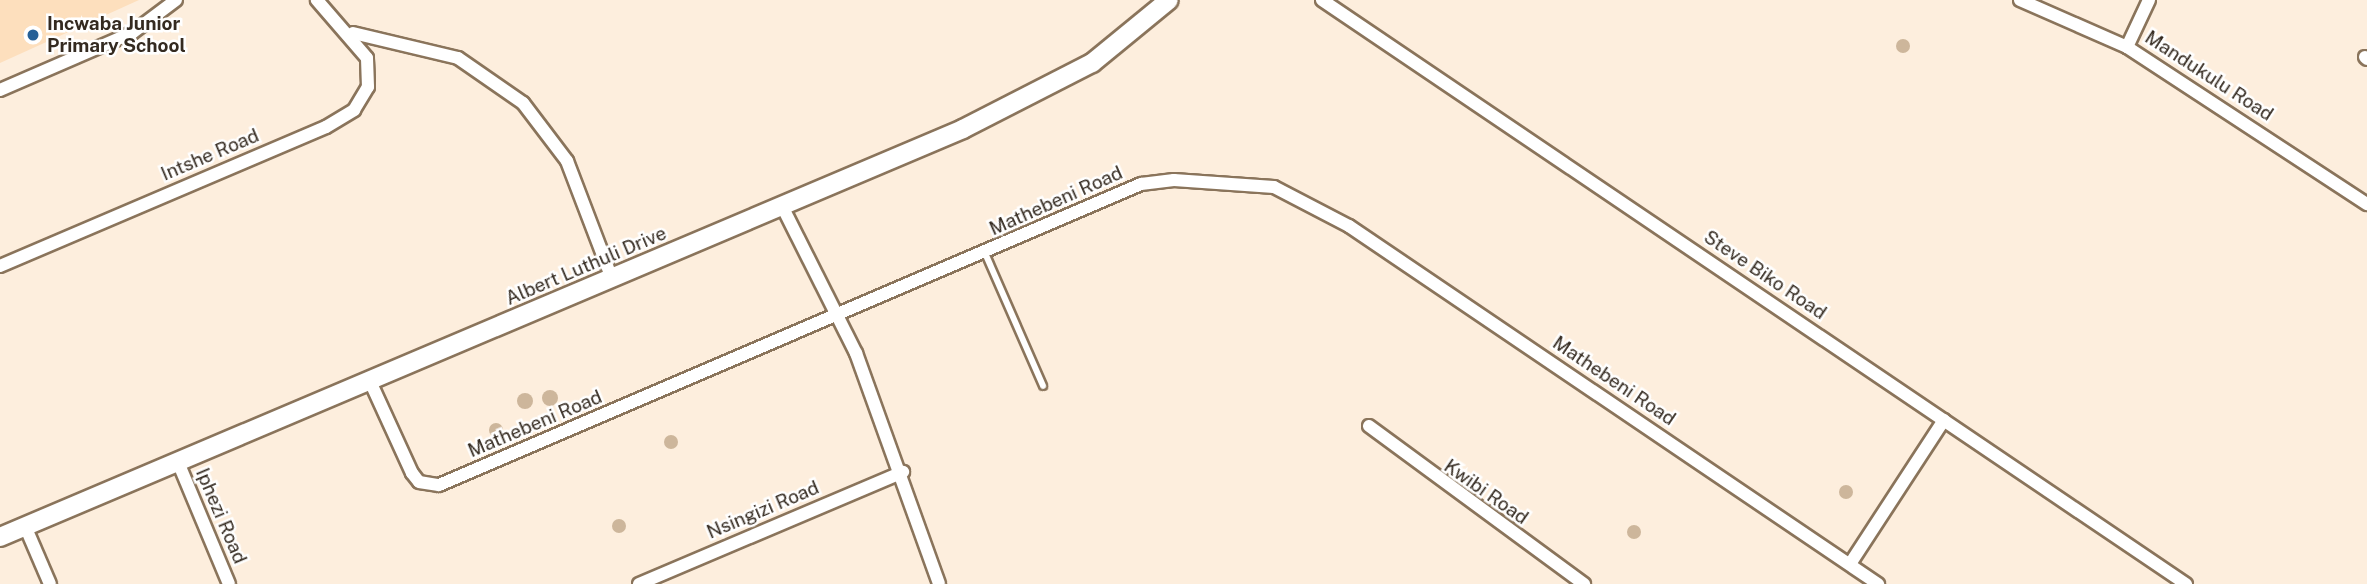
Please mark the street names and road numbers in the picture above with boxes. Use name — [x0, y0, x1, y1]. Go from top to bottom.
street label: Mandukulu Road — [2141, 26, 2277, 126]
street label: Intshe Road — [158, 124, 262, 186]
street label: Mathebeni Road — [986, 161, 1126, 241]
street label: Albert Luthuli Drive — [502, 222, 670, 310]
street label: Steve Biko Road — [1699, 226, 1831, 324]
street label: Mathebeni Road — [1548, 331, 1680, 431]
street label: Mathebeni Road — [465, 386, 605, 462]
street label: Kwibi Road — [1440, 455, 1532, 529]
street label: Iphezi Road — [191, 465, 251, 567]
street label: Nsingizi Road — [703, 476, 823, 544]

